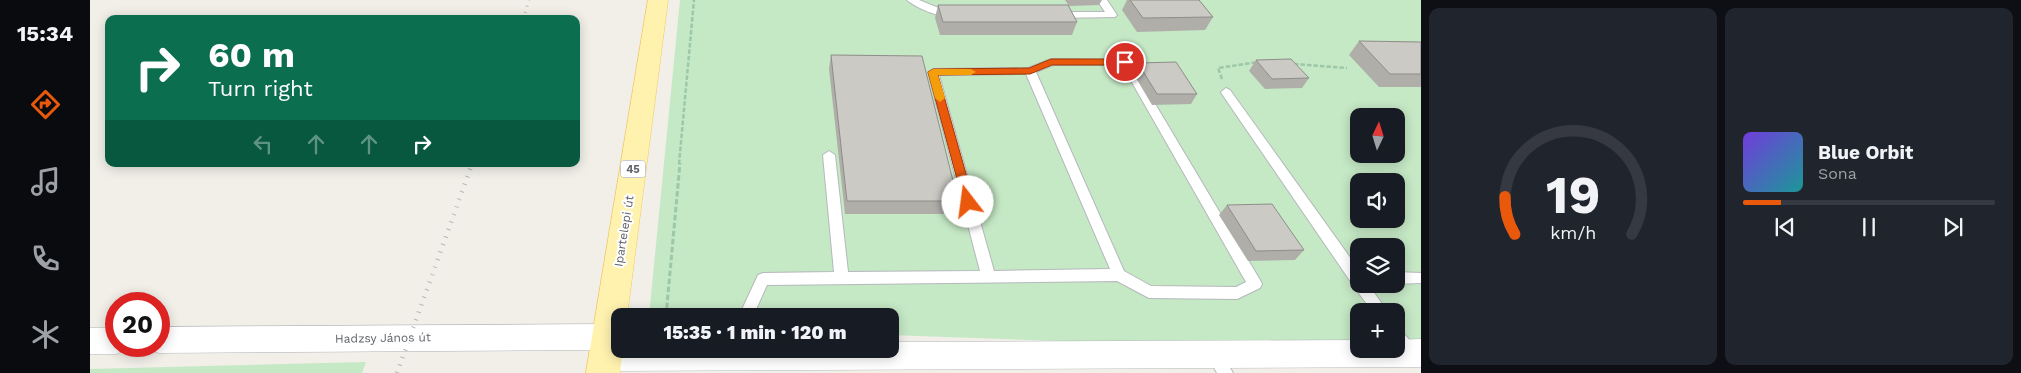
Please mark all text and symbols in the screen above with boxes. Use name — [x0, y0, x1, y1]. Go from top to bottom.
text: 15:34 — [17, 21, 73, 46]
text: 60 m — [208, 34, 295, 76]
icon: right — [125, 35, 190, 100]
pin — [1104, 41, 1146, 83]
icon: arrive — [1111, 48, 1139, 76]
text: Turn right — [208, 76, 313, 101]
icon: directions — [28, 87, 63, 122]
north arrow — [1350, 108, 1405, 162]
map controls — [1350, 108, 1405, 358]
icon: left — [249, 130, 277, 158]
icon: ahead — [302, 130, 330, 158]
icon: ahead — [355, 130, 383, 158]
icon: right — [408, 130, 436, 158]
text: Blue Orbit — [1818, 141, 1913, 164]
road number: 45 — [620, 160, 646, 178]
icon: music — [28, 164, 63, 199]
text: Sona — [1818, 164, 1857, 183]
text: 19 — [1546, 165, 1600, 226]
button: sound — [1350, 173, 1405, 228]
position arrow — [941, 175, 993, 227]
street label: Ipartelepi út — [611, 194, 637, 268]
icon: previous — [1771, 213, 1799, 241]
icon: pause — [1855, 213, 1883, 241]
icon: next — [1939, 213, 1967, 241]
text: km/h — [1550, 222, 1596, 243]
button: layers — [1350, 238, 1405, 293]
icon: phone — [28, 241, 63, 276]
speed limit sign: 20 — [105, 292, 170, 357]
button: + — [1350, 303, 1405, 358]
icon: climate — [28, 317, 63, 352]
text: 15:35 · 1 min · 120 m — [664, 321, 846, 344]
street label: Hadzsy János út — [335, 330, 431, 346]

